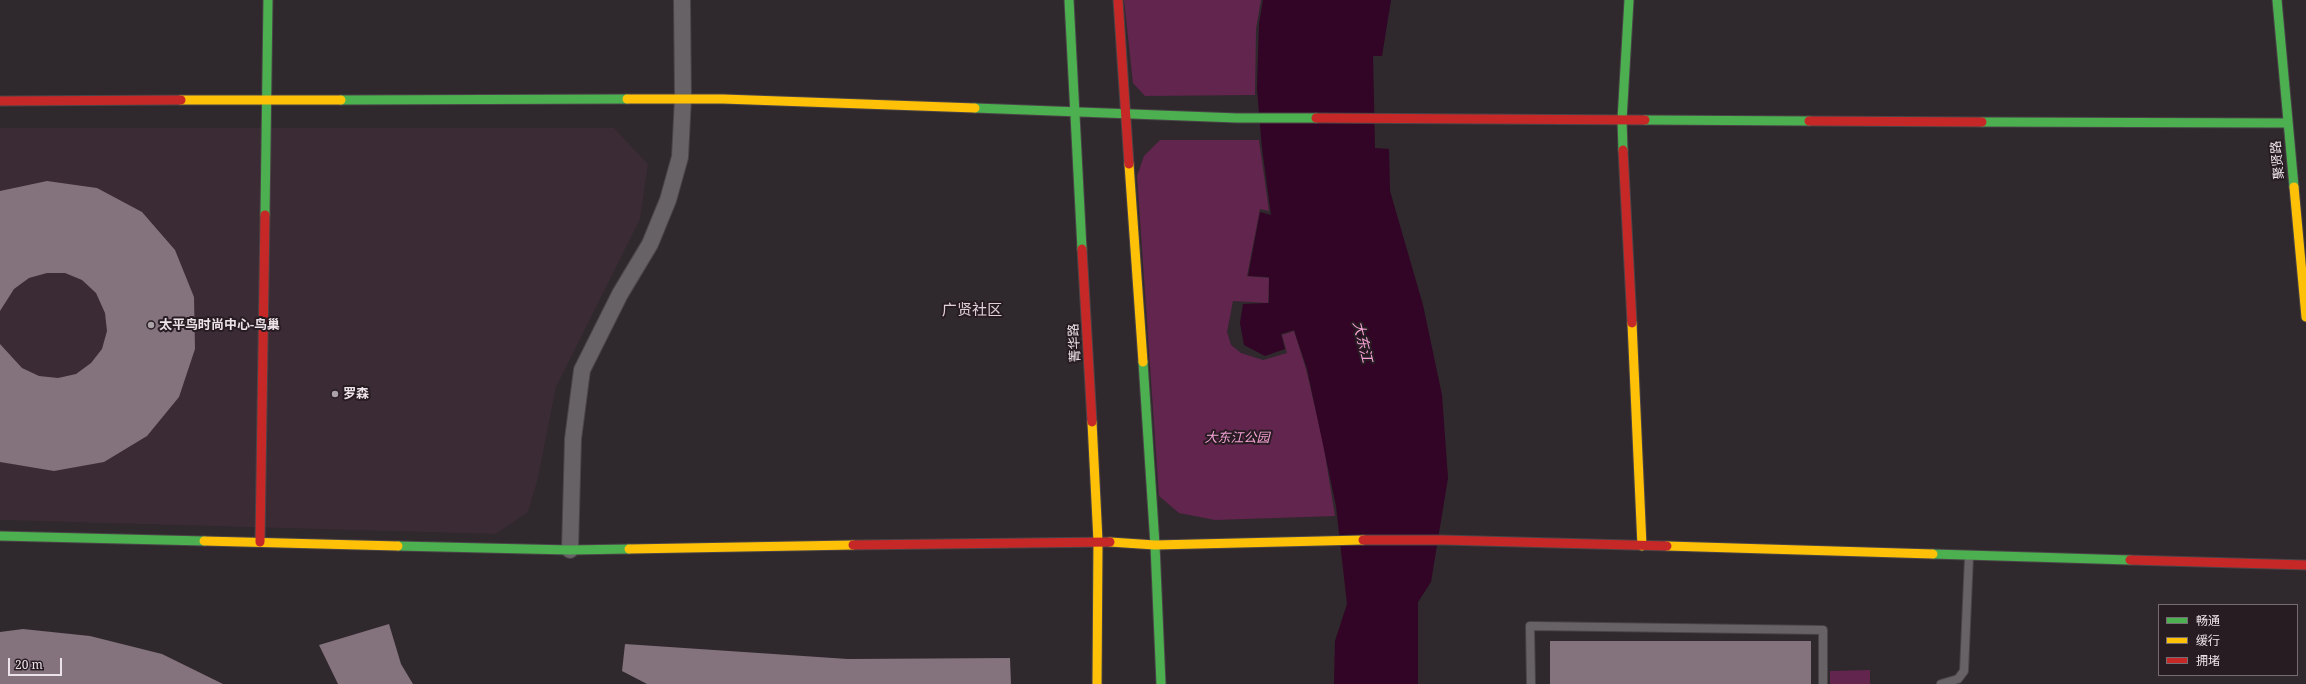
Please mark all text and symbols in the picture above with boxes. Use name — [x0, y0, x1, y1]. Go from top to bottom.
street label: 聚贤路 — [2269, 140, 2287, 180]
district label: 广贤社区 — [942, 302, 1002, 320]
place label: 太平鸟时尚中心-鸟巢 — [159, 317, 280, 333]
marker: 太平鸟时尚中心-鸟巢 — [146, 320, 156, 330]
water label: 大东江 — [1349, 320, 1375, 364]
street label: 菁华路 — [1066, 323, 1084, 363]
place label: 罗森 — [343, 386, 369, 402]
marker: 罗森 — [330, 389, 340, 399]
park label: 大东江公园 — [1205, 430, 1269, 446]
legend — [2158, 604, 2298, 676]
text: 畅通 — [2196, 612, 2220, 629]
text: 缓行 — [2196, 632, 2220, 649]
scale bar — [10, 650, 64, 676]
text: 拥堵 — [2196, 652, 2220, 669]
text: 20 m — [15, 656, 43, 673]

